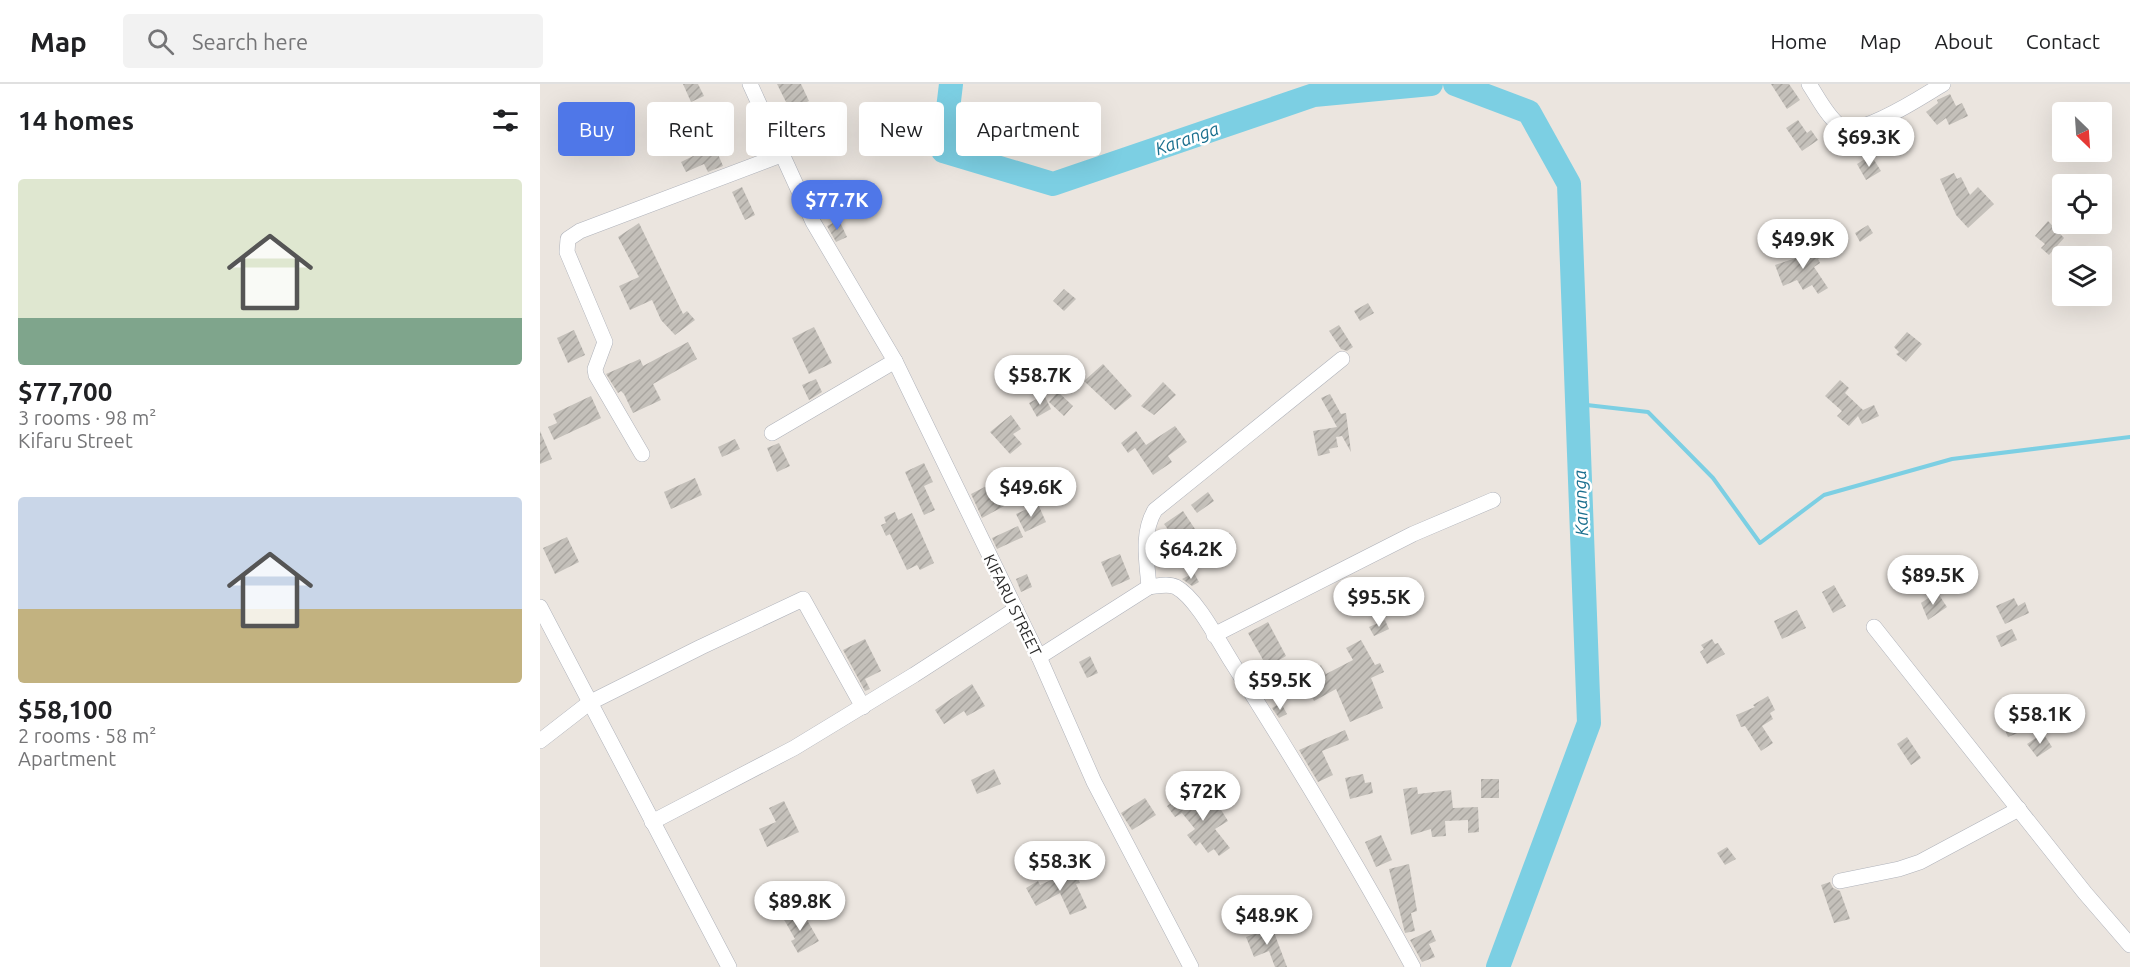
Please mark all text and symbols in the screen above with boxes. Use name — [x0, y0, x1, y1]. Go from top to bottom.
search box — [123, 14, 543, 68]
icon: search — [144, 25, 177, 58]
text: Map — [30, 26, 87, 57]
text: Search here — [192, 29, 308, 54]
text: Home — [1770, 29, 1827, 53]
text: Map — [1860, 29, 1901, 53]
text: About — [1934, 29, 1993, 53]
text: Contact — [2026, 29, 2100, 53]
chip: Buy — [558, 102, 635, 156]
chip: Rent — [647, 102, 734, 156]
chip: Filters — [746, 102, 847, 156]
chip: New — [859, 102, 944, 156]
chip: Apartment — [956, 102, 1101, 156]
north arrow — [2052, 102, 2112, 162]
map controls — [2052, 102, 2112, 306]
icon: filters — [489, 104, 522, 137]
text: 14 homes — [18, 106, 134, 135]
pin: $69.3K — [1820, 117, 1918, 168]
water label: Karanga — [1152, 118, 1221, 158]
text: $69.3K — [1837, 125, 1901, 148]
button: locate — [2052, 174, 2112, 234]
pin: $77.7K — [788, 180, 886, 231]
text: $77.7K — [805, 188, 869, 211]
icon: home — [216, 218, 324, 326]
pin: $49.9K — [1754, 219, 1852, 270]
text: $49.9K — [1771, 227, 1835, 250]
button: layers — [2052, 246, 2112, 306]
pin: $58.7K — [991, 355, 1089, 406]
text: $58.7K — [1008, 363, 1072, 386]
text: $77,700 — [18, 377, 112, 406]
text: 3 rooms · 98 m² — [18, 406, 156, 429]
text: Kifaru Street — [18, 429, 133, 452]
pin: $49.6K — [982, 467, 1080, 518]
water label: Karanga — [1569, 469, 1591, 536]
text: $49.6K — [999, 475, 1063, 498]
pin: $64.2K — [1142, 529, 1240, 580]
icon: home — [216, 536, 324, 644]
text: $64.2K — [1159, 537, 1223, 560]
street label: KIFARU STREET — [981, 551, 1045, 659]
pin: $89.5K — [1884, 555, 1982, 606]
text: $89.5K — [1901, 563, 1965, 586]
pin: $95.5K — [1330, 577, 1428, 628]
text: $95.5K — [1347, 585, 1411, 608]
pin: $59.5K — [1231, 660, 1329, 711]
text: $59.5K — [1248, 668, 1312, 691]
pin: $58.1K — [1991, 694, 2089, 745]
text: $58,100 — [18, 695, 112, 724]
text: $58.1K — [2008, 702, 2072, 725]
text: 2 rooms · 58 m² — [18, 724, 156, 747]
text: Apartment — [18, 747, 116, 770]
pin: $72K — [1167, 771, 1239, 822]
text: $72K — [1179, 779, 1227, 802]
pin: $58.3K — [1011, 841, 1109, 892]
text: $58.3K — [1028, 849, 1092, 872]
pin: $89.8K — [751, 881, 849, 932]
text: $89.8K — [768, 889, 832, 912]
pin: $48.9K — [1218, 895, 1316, 946]
text: $48.9K — [1235, 903, 1299, 926]

